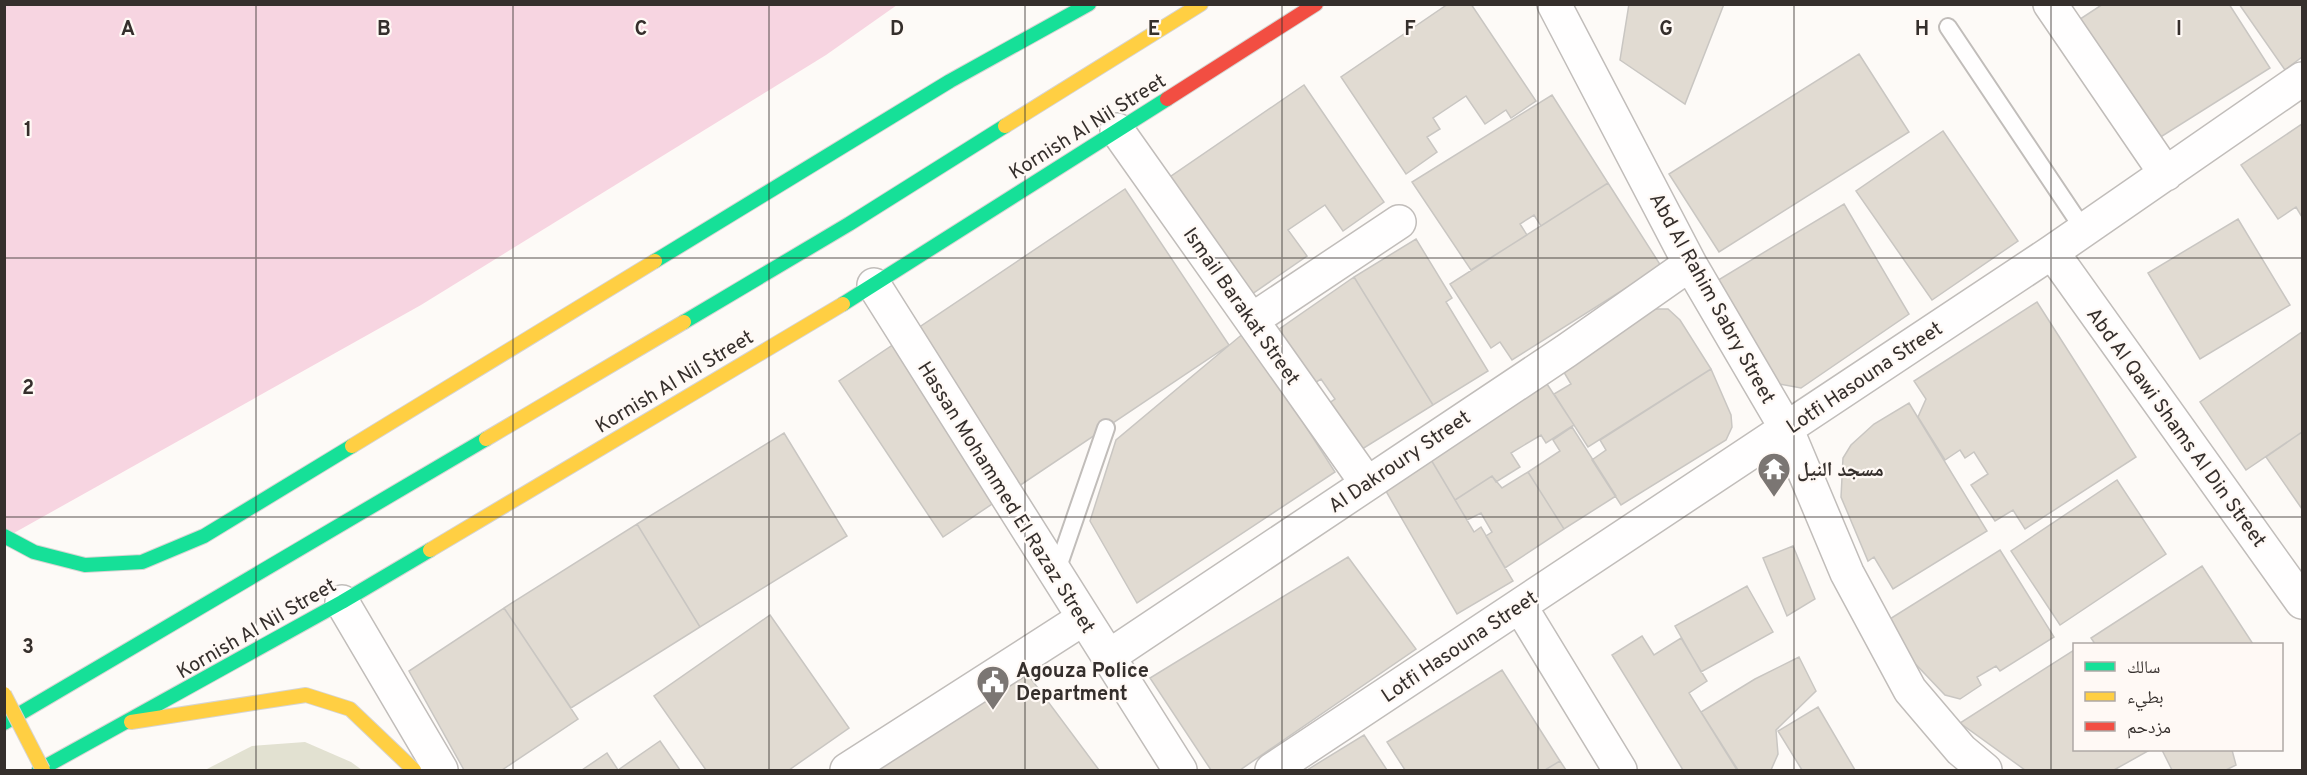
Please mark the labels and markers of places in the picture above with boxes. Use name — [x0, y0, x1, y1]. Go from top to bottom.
temple icon: مسجد النيل — [1756, 451, 1792, 498]
place label: مسجد النيل — [1797, 458, 1884, 484]
place label: Agouza Police Department — [1016, 659, 1149, 708]
public building icon: Agouza Police Department — [975, 664, 1011, 711]

